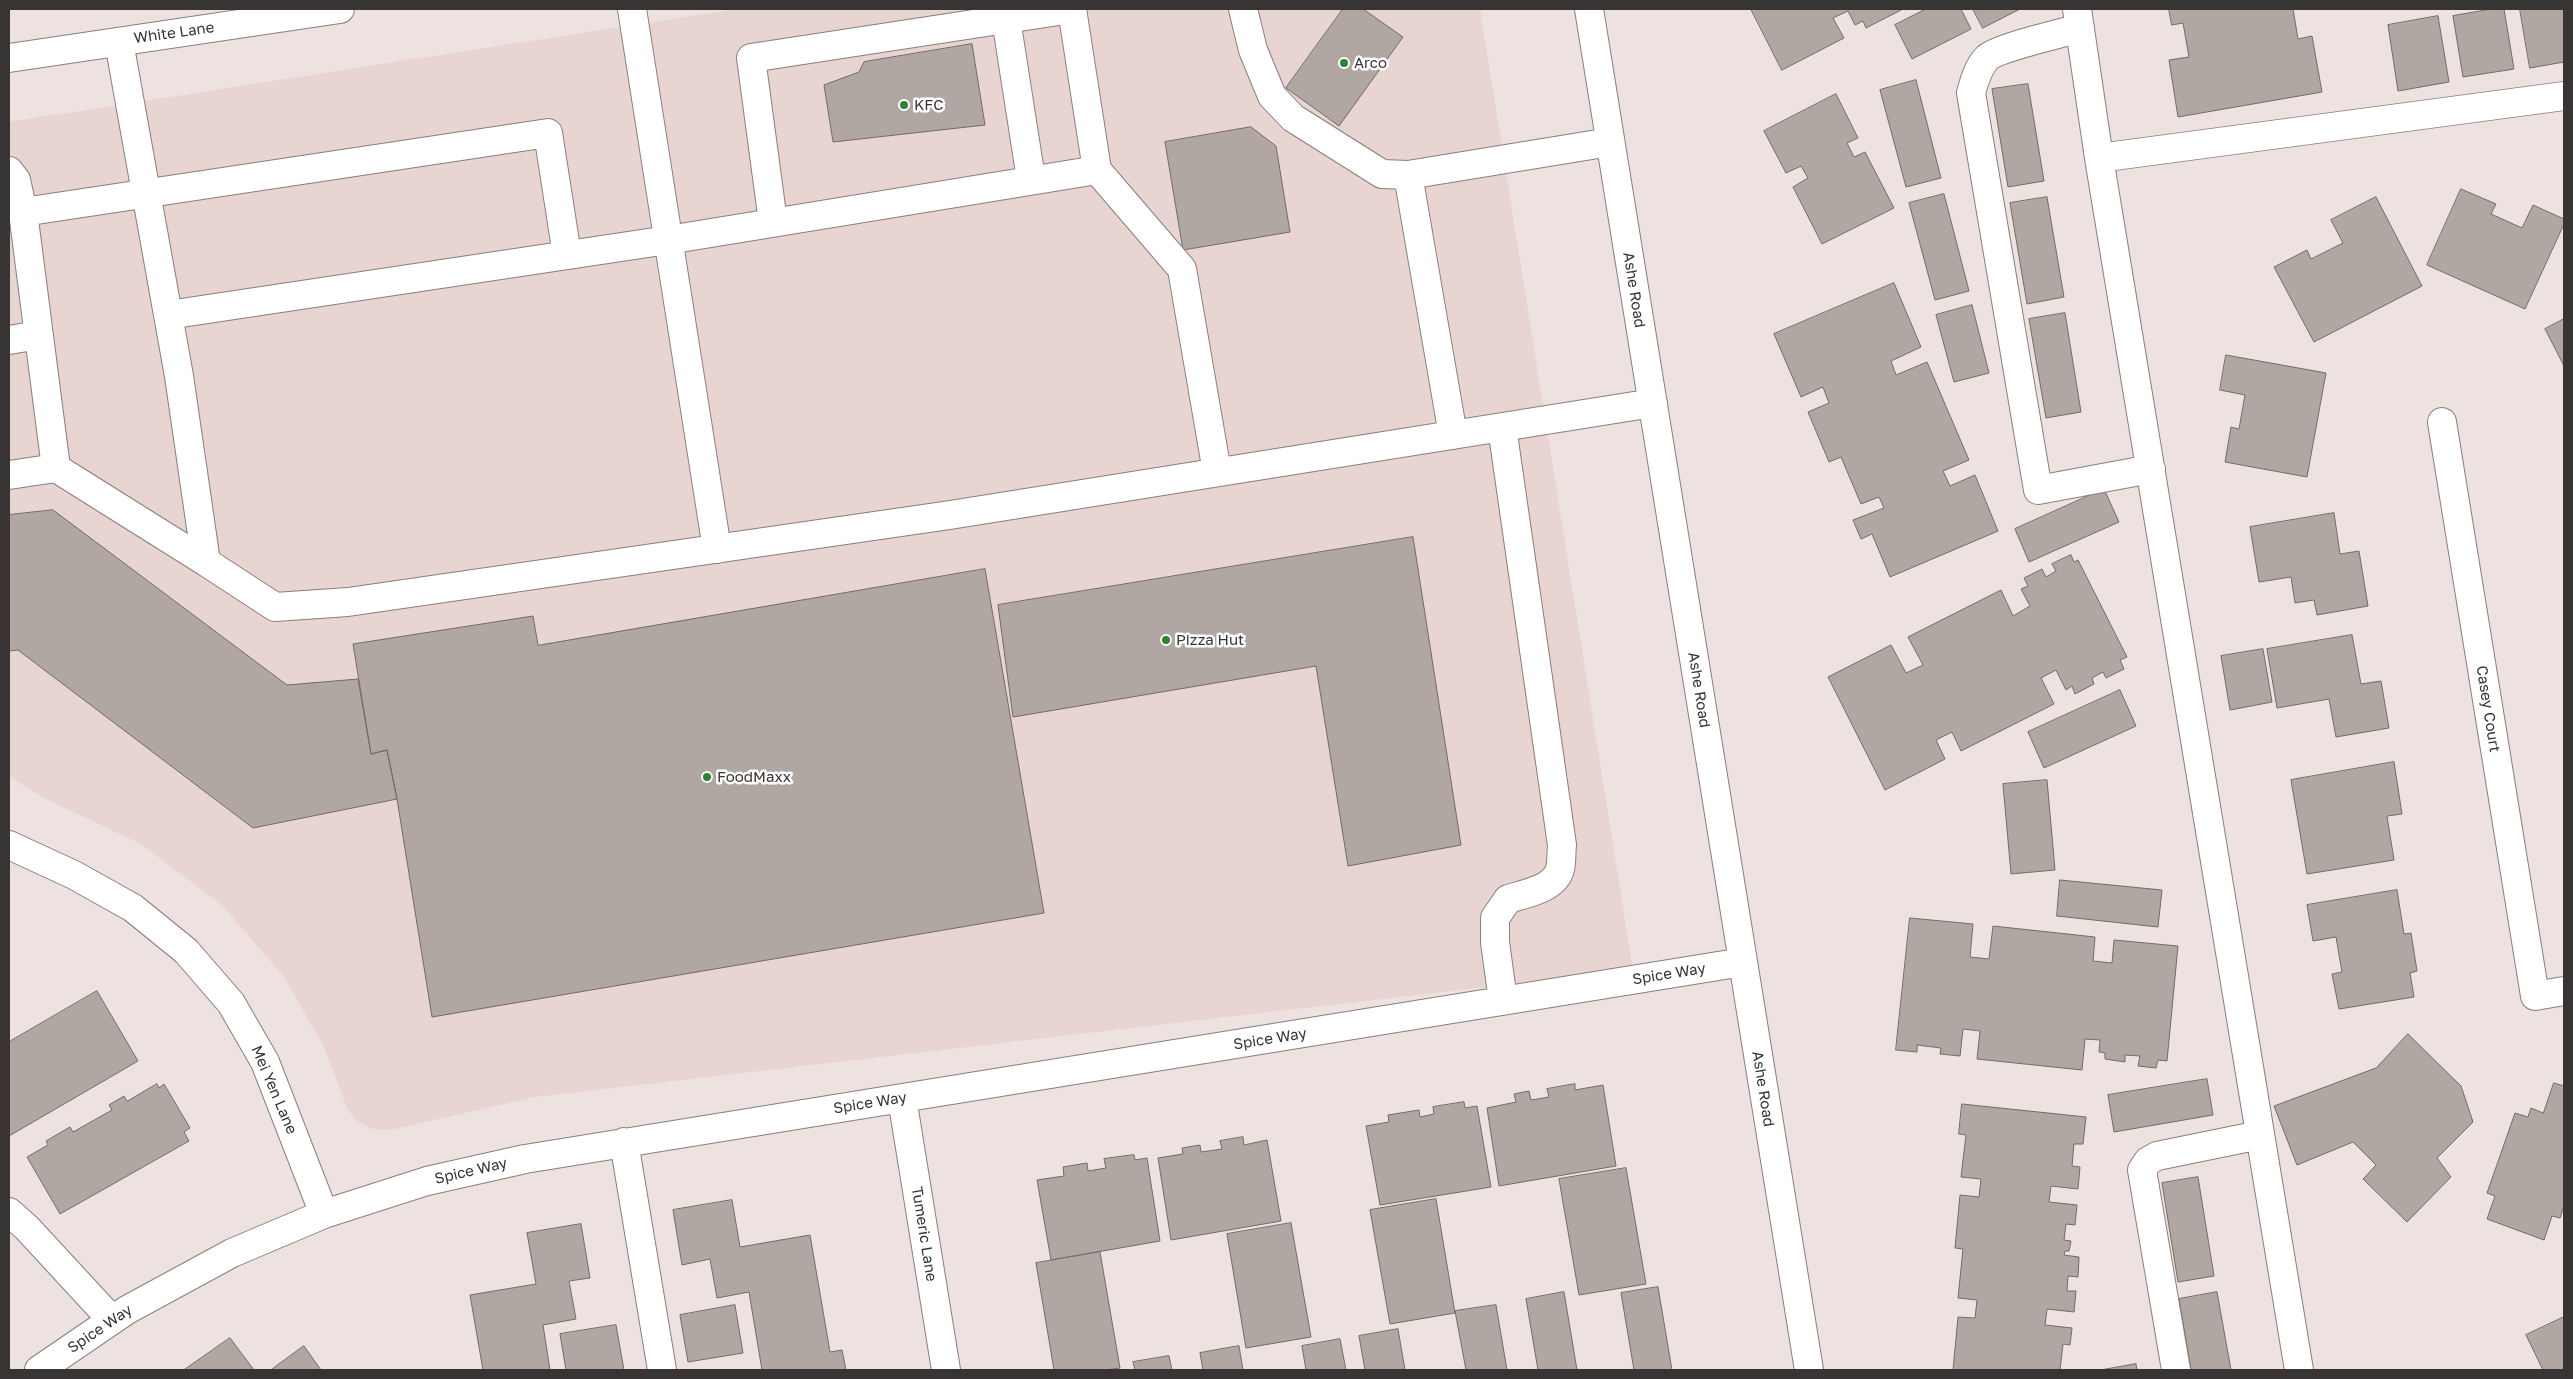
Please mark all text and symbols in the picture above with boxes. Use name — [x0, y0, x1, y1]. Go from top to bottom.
street label: White Lane — [133, 18, 215, 48]
place label: Arco — [1354, 54, 1387, 72]
marker: Arco — [1338, 57, 1350, 69]
place label: KFC — [914, 96, 943, 114]
marker: KFC — [898, 99, 910, 111]
street label: Ashe Road — [1619, 251, 1649, 329]
place label: Pizza Hut — [1176, 631, 1244, 649]
marker: Pizza Hut — [1160, 634, 1172, 646]
street label: Ashe Road — [1684, 651, 1714, 729]
street label: Casey Court — [2472, 664, 2504, 754]
place label: FoodMaxx — [717, 768, 791, 786]
marker: FoodMaxx — [701, 771, 713, 783]
street label: Spice Way — [1631, 959, 1707, 989]
street label: Spice Way — [1232, 1024, 1308, 1054]
street label: Mei Yen Lane — [247, 1043, 301, 1137]
street label: Ashe Road — [1748, 1050, 1778, 1128]
street label: Spice Way — [832, 1088, 908, 1118]
street label: Spice Way — [433, 1154, 509, 1188]
street label: Tumeric Lane — [908, 1185, 940, 1283]
street label: Spice Way — [64, 1301, 136, 1357]

